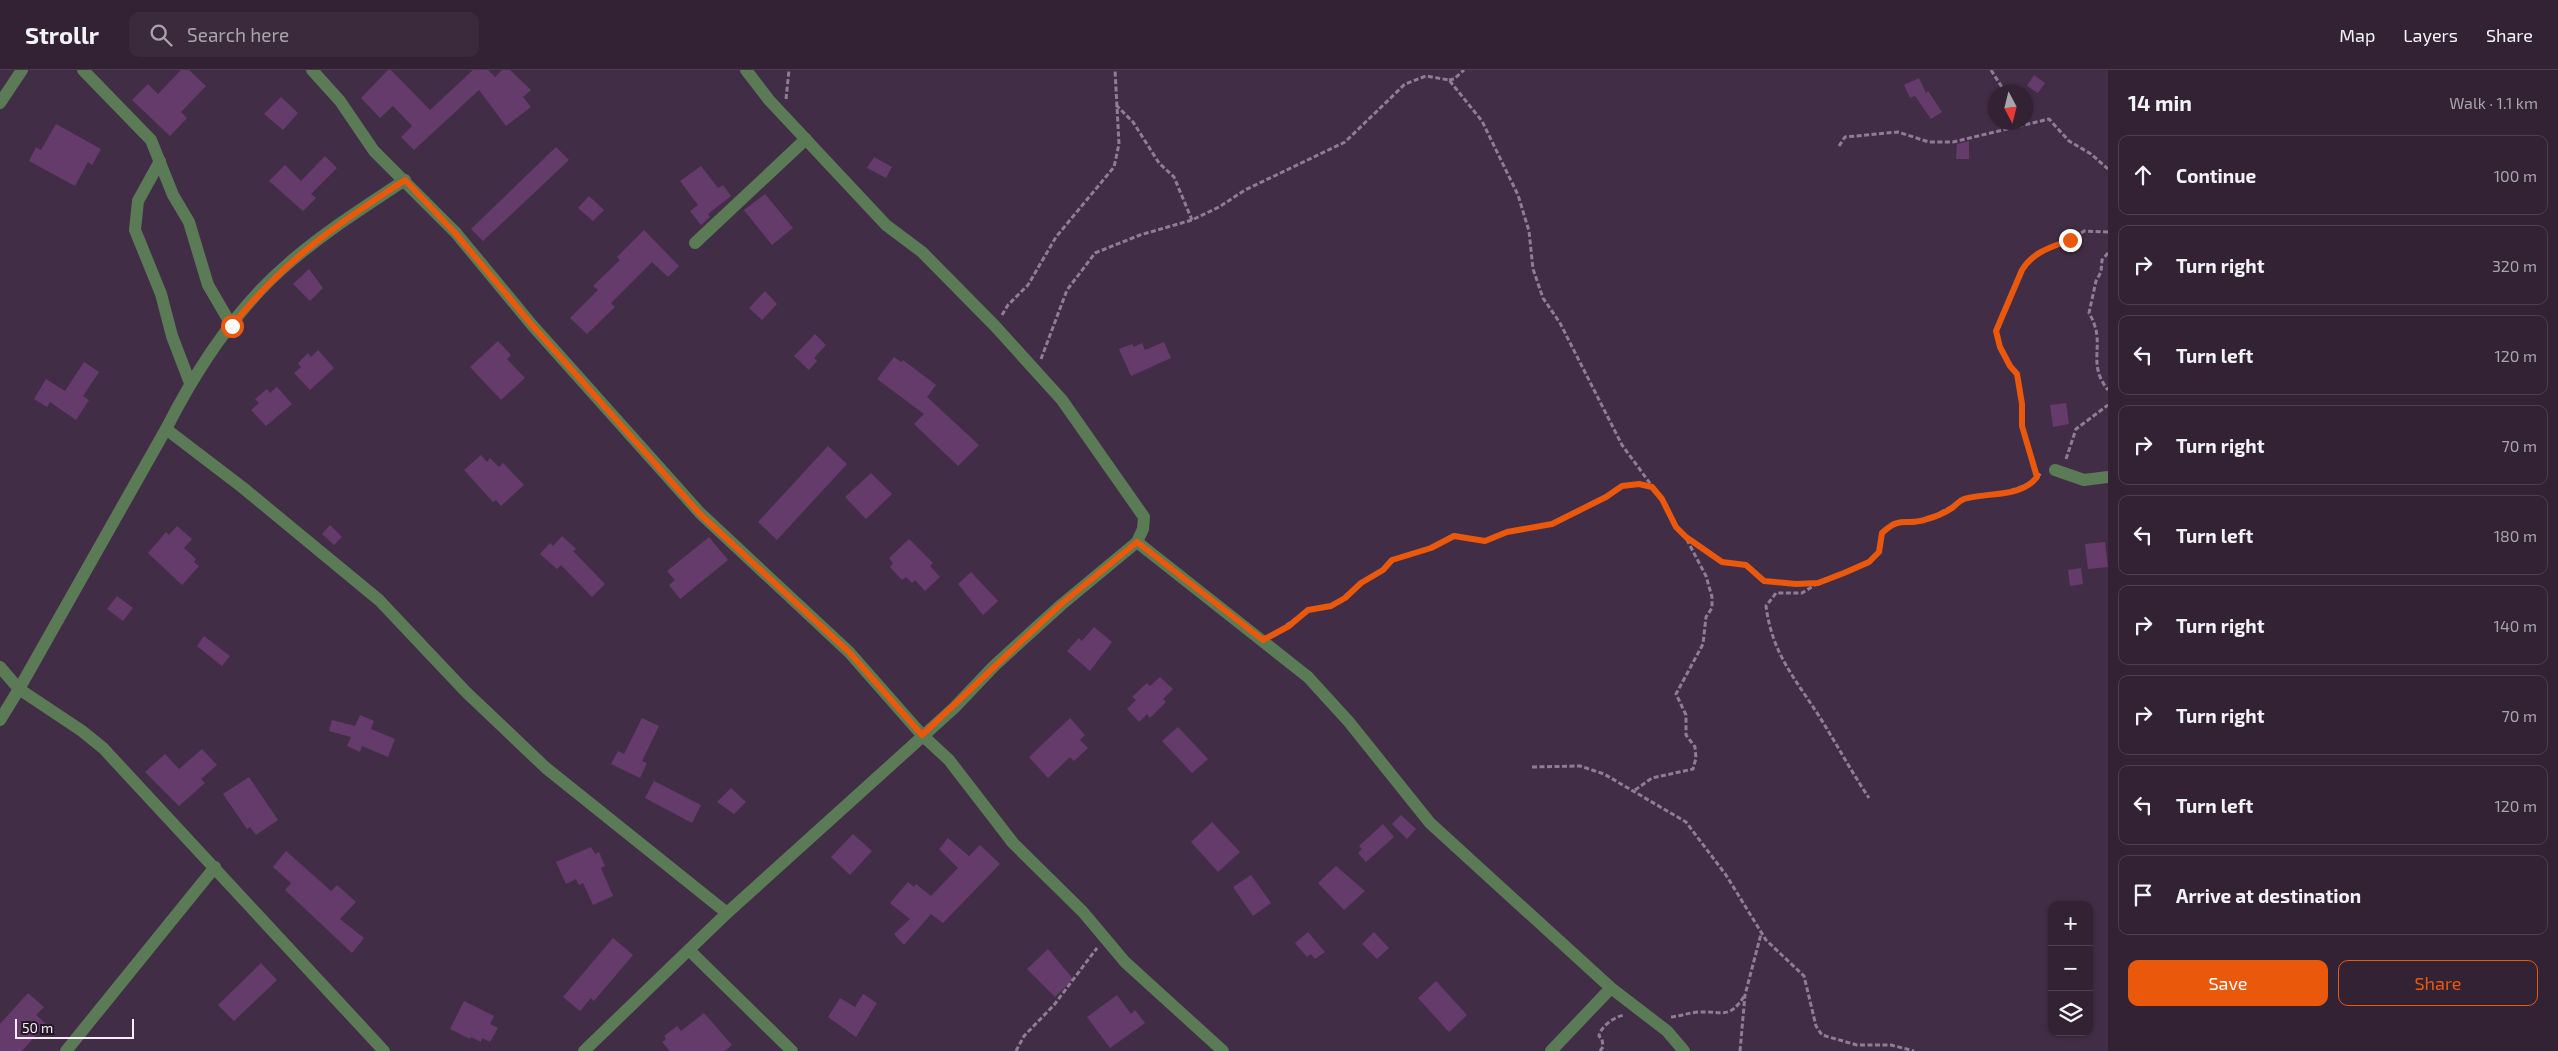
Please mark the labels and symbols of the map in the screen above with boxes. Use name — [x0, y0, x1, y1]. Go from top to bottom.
north arrow — [1988, 85, 2033, 130]
route end — [2059, 229, 2082, 252]
route start — [221, 315, 244, 338]
scale bar — [15, 1016, 134, 1039]

